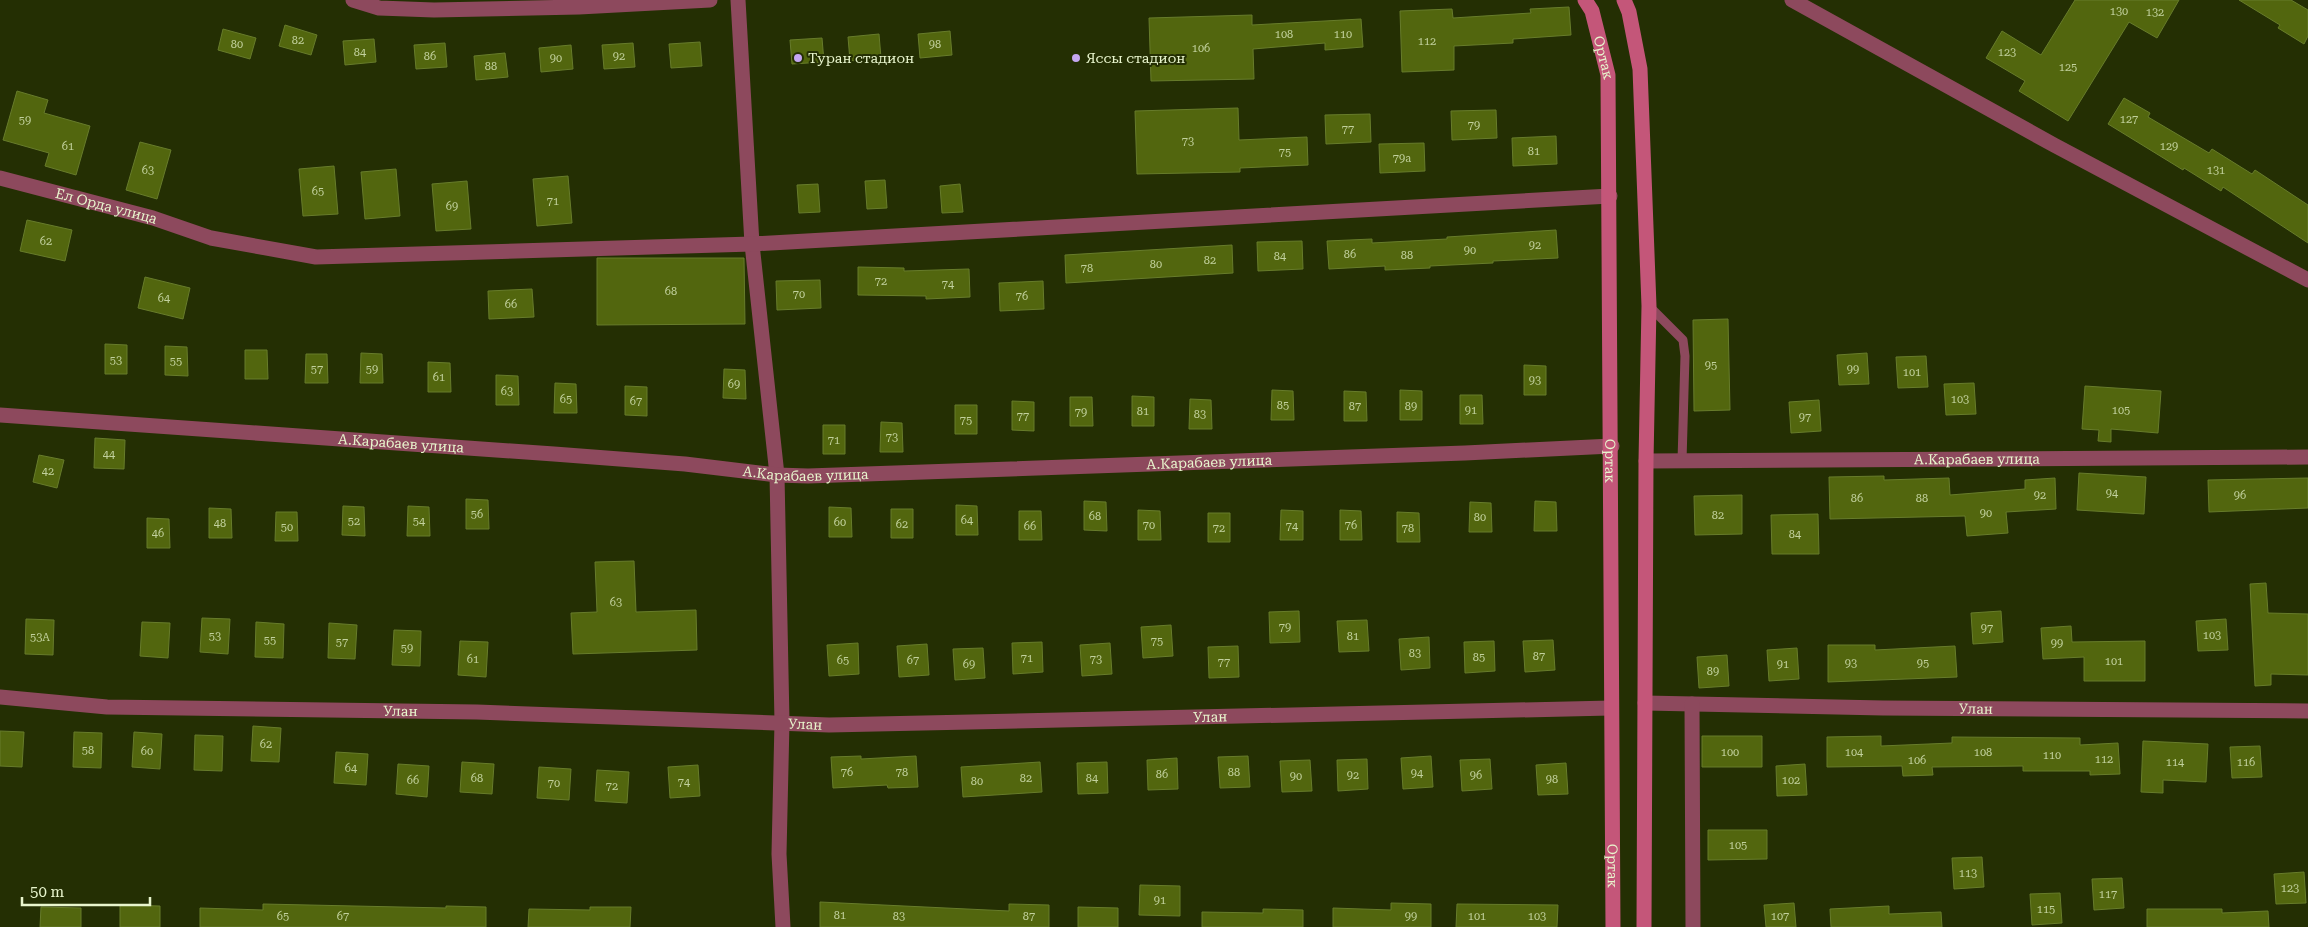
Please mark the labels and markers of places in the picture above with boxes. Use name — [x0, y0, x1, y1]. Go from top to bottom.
place label: Туран стадион — [808, 50, 914, 66]
place label: Яссы стадион — [1086, 50, 1185, 66]
marker: Туран стадион — [792, 52, 804, 64]
marker: Яссы стадион — [1070, 52, 1082, 64]

